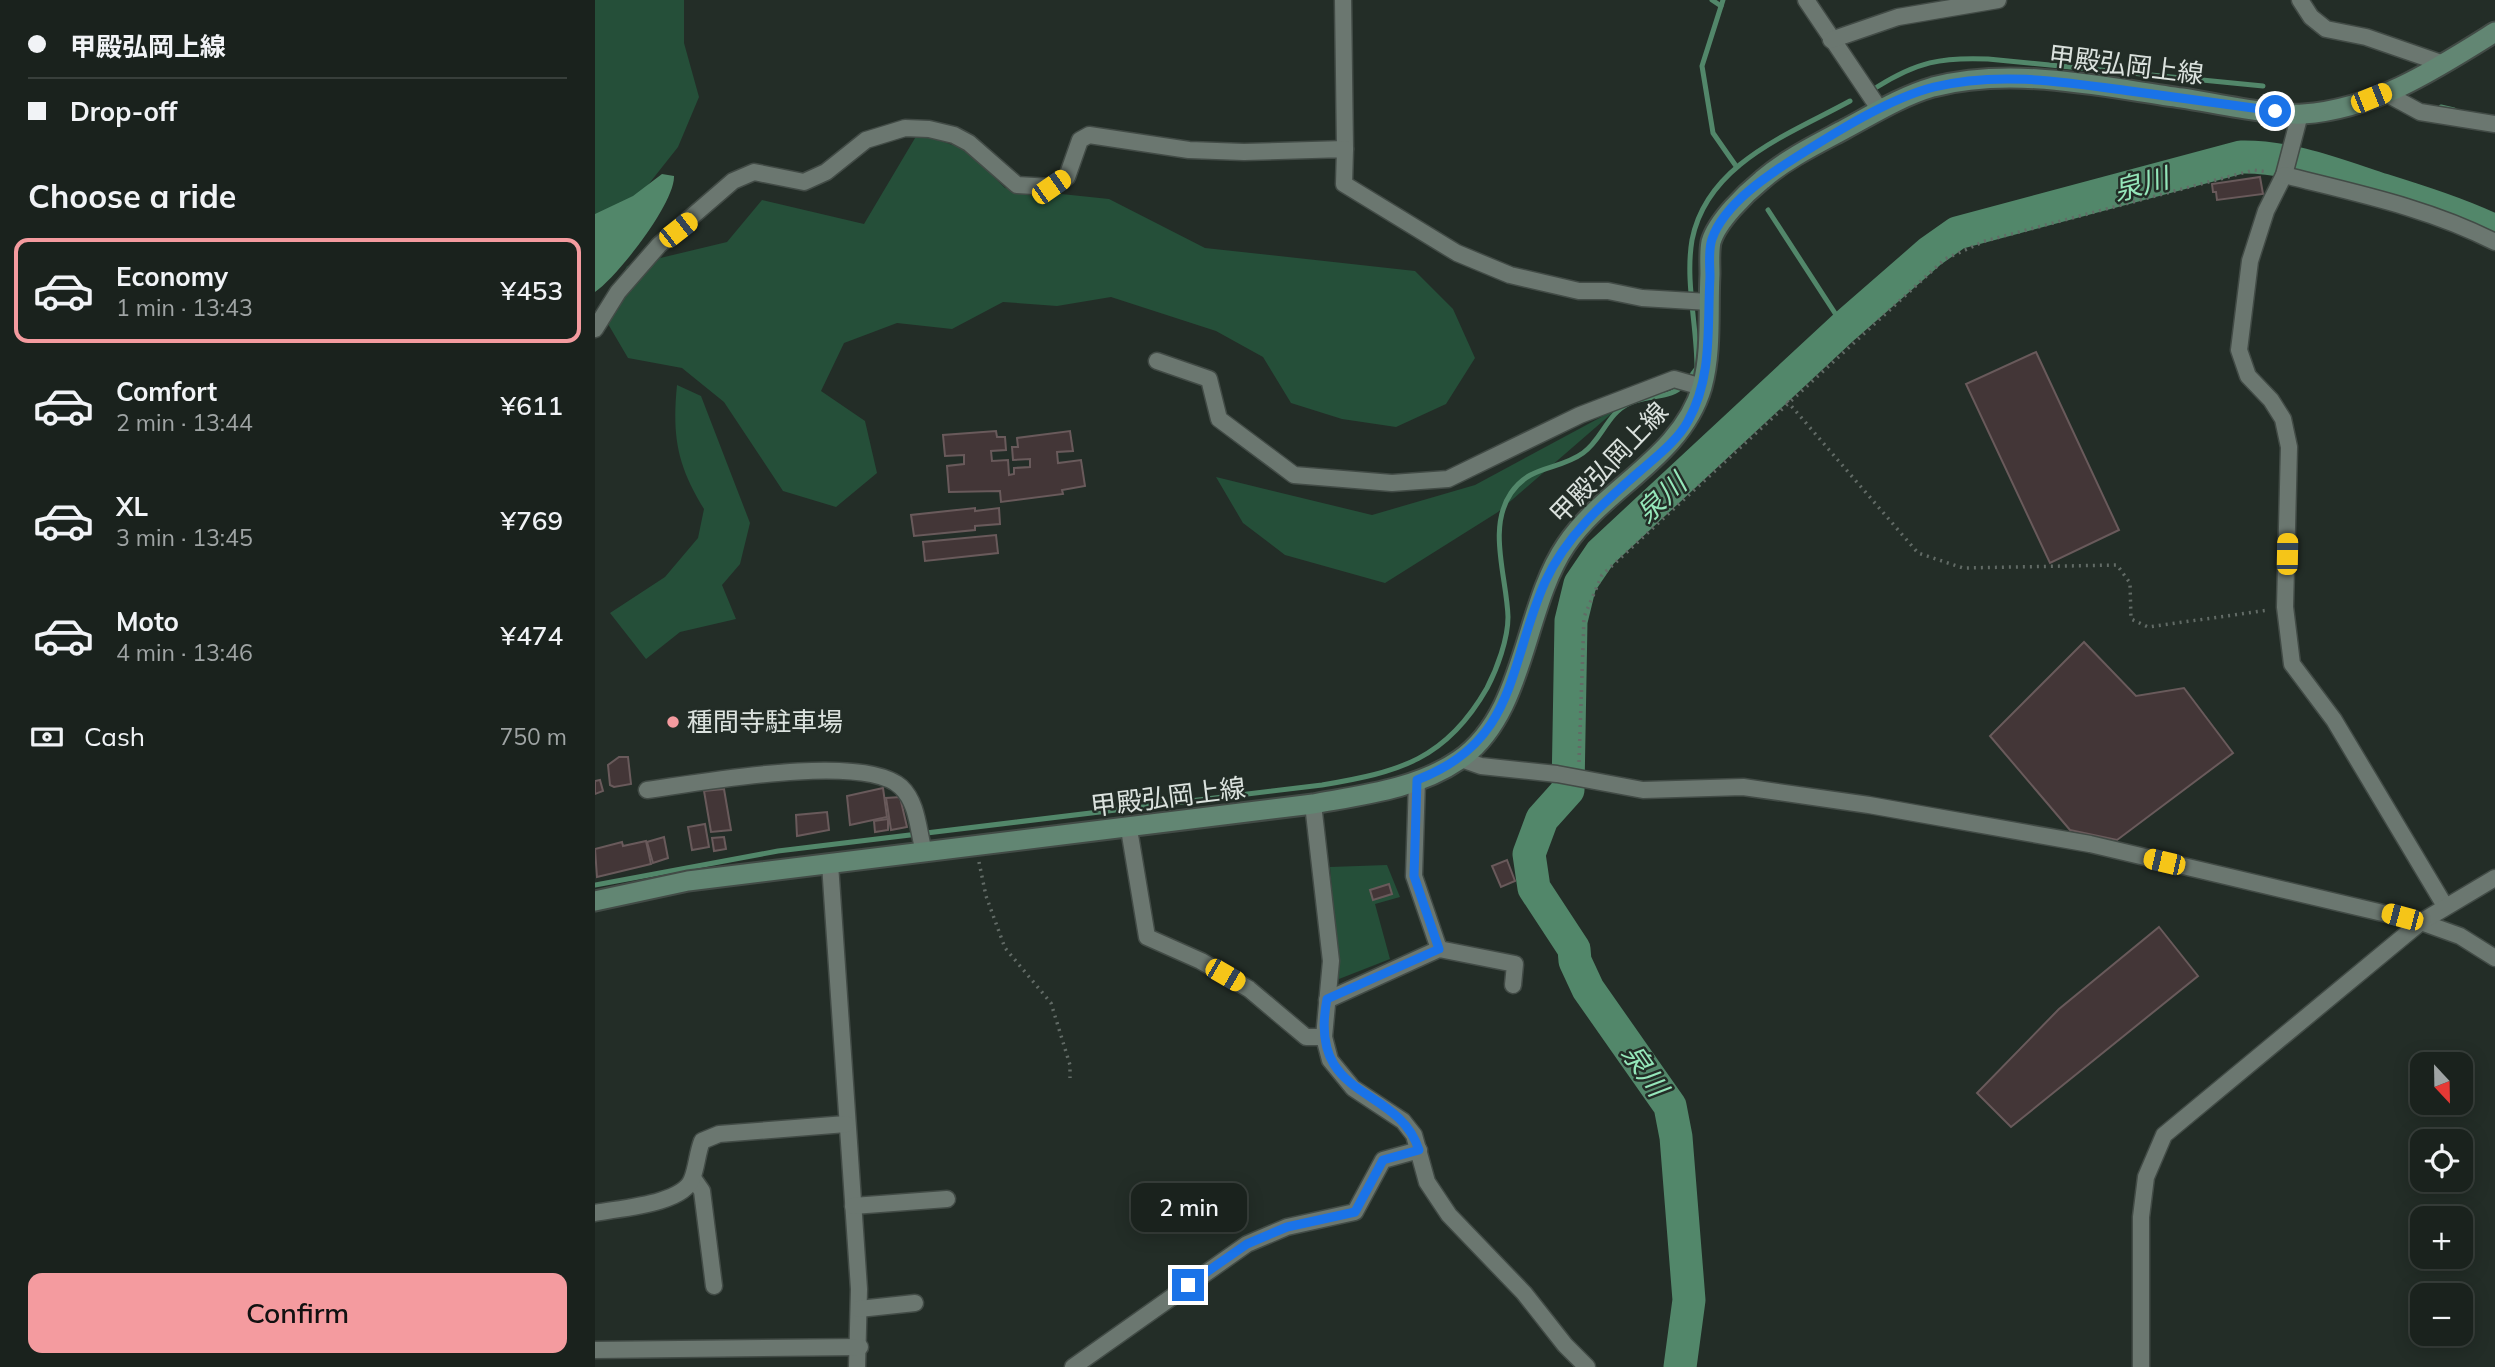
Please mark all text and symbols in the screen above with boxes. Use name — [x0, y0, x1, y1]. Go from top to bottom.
text: 甲殿弘岡上線 — [70, 30, 226, 63]
street label: 甲殿弘岡上線 — [2047, 39, 2205, 90]
car — [2348, 80, 2395, 116]
text: Drop-off — [70, 95, 177, 128]
route start — [2259, 95, 2291, 127]
water label: 泉川 — [2109, 159, 2175, 208]
car — [1028, 166, 1075, 208]
text: Choose a ride — [28, 176, 236, 216]
car — [655, 209, 702, 251]
icon: car — [32, 259, 95, 322]
text: Economy — [116, 260, 228, 293]
text: ¥453 — [501, 274, 563, 307]
text: 1 min · 13:43 — [116, 293, 253, 322]
icon: car — [32, 374, 95, 437]
text: Comfort — [116, 375, 217, 408]
text: ¥611 — [501, 389, 563, 422]
street label: 甲殿弘岡上線 — [1543, 395, 1675, 530]
text: 2 min · 13:44 — [116, 408, 253, 437]
water label: 泉川 — [1628, 464, 1695, 530]
icon: car — [32, 489, 95, 552]
text: XL — [116, 490, 148, 523]
text: ¥769 — [501, 504, 563, 537]
text: 3 min · 13:45 — [116, 523, 253, 552]
car — [2277, 533, 2298, 575]
icon: car — [32, 604, 95, 667]
text: Moto — [116, 605, 179, 638]
text: ¥474 — [501, 619, 563, 652]
text: 4 min · 13:46 — [116, 638, 253, 667]
place label: 種間寺駐車場 — [687, 705, 843, 738]
marker: 種間寺駐車場 — [665, 714, 681, 730]
icon: cash — [28, 718, 66, 756]
text: Cash — [84, 720, 145, 753]
text: 750 m — [499, 722, 567, 751]
street label: 甲殿弘岡上線 — [1089, 771, 1247, 822]
car — [2142, 847, 2187, 877]
car — [2379, 901, 2426, 933]
car — [1202, 955, 1249, 995]
water label: 泉川 — [1615, 1037, 1678, 1105]
north arrow — [2410, 1052, 2473, 1115]
map controls — [2410, 1052, 2473, 1346]
button: locate — [2410, 1129, 2473, 1192]
callout: 2 min — [1130, 1184, 1246, 1232]
text: 2 min — [1159, 1193, 1219, 1222]
button: + — [2410, 1206, 2473, 1269]
route end — [1172, 1269, 1204, 1301]
button: Confirm — [28, 1273, 567, 1353]
button: − — [2410, 1283, 2473, 1346]

